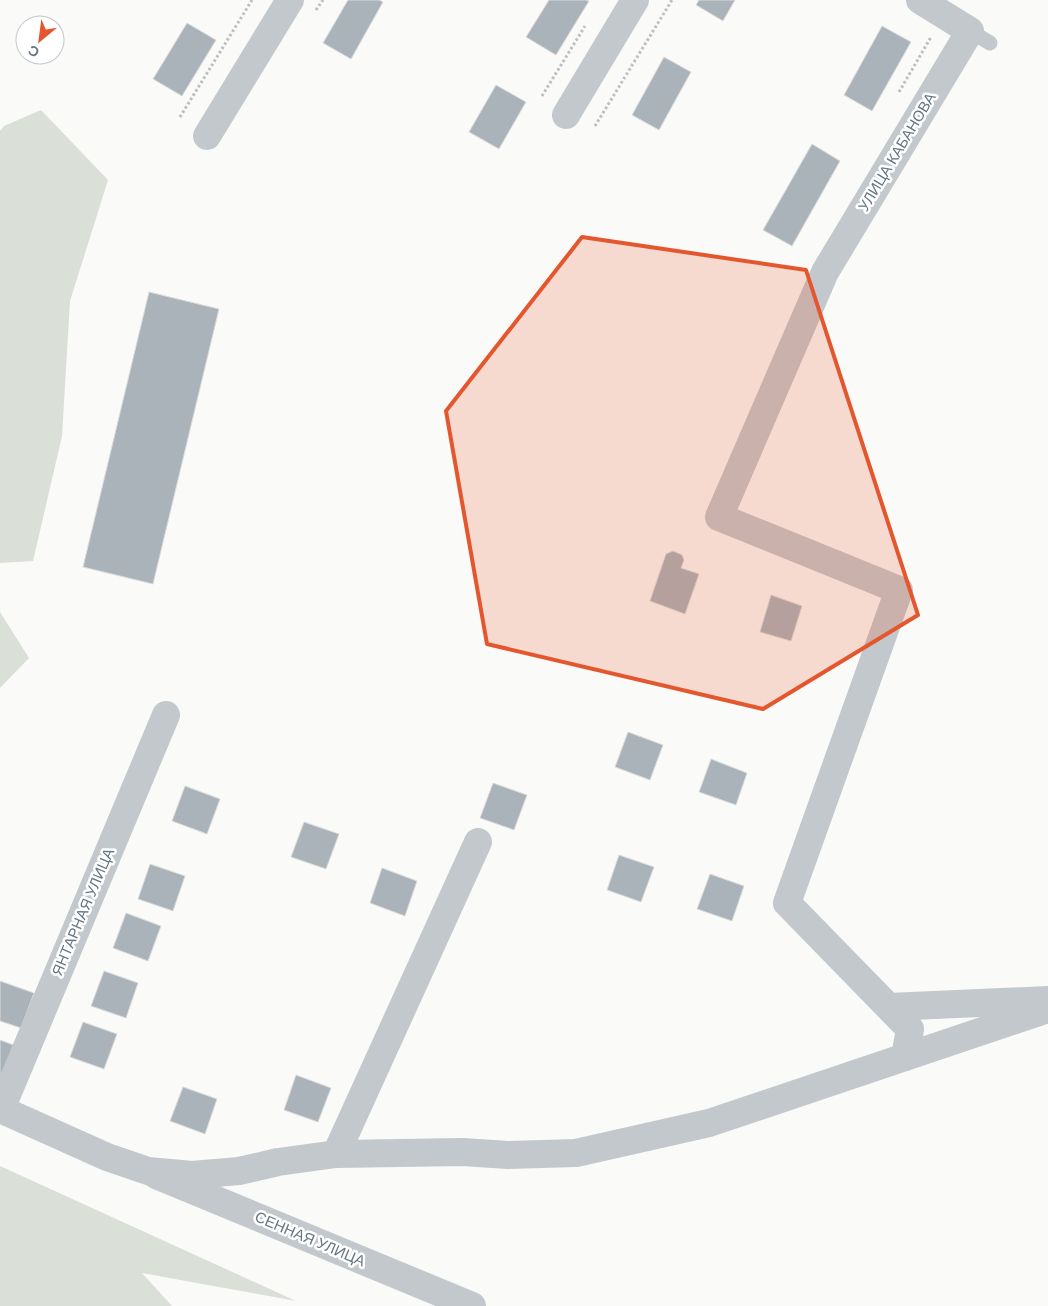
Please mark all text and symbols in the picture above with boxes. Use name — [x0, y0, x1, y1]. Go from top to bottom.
north arrow — [15, 15, 65, 65]
text: С — [25, 41, 42, 62]
street label: УЛИЦА КАБАНОВА — [854, 89, 940, 215]
street label: ЯНТАРНАЯ УЛИЦА — [47, 845, 119, 979]
street label: СЕННАЯ УЛИЦА — [252, 1207, 368, 1271]

